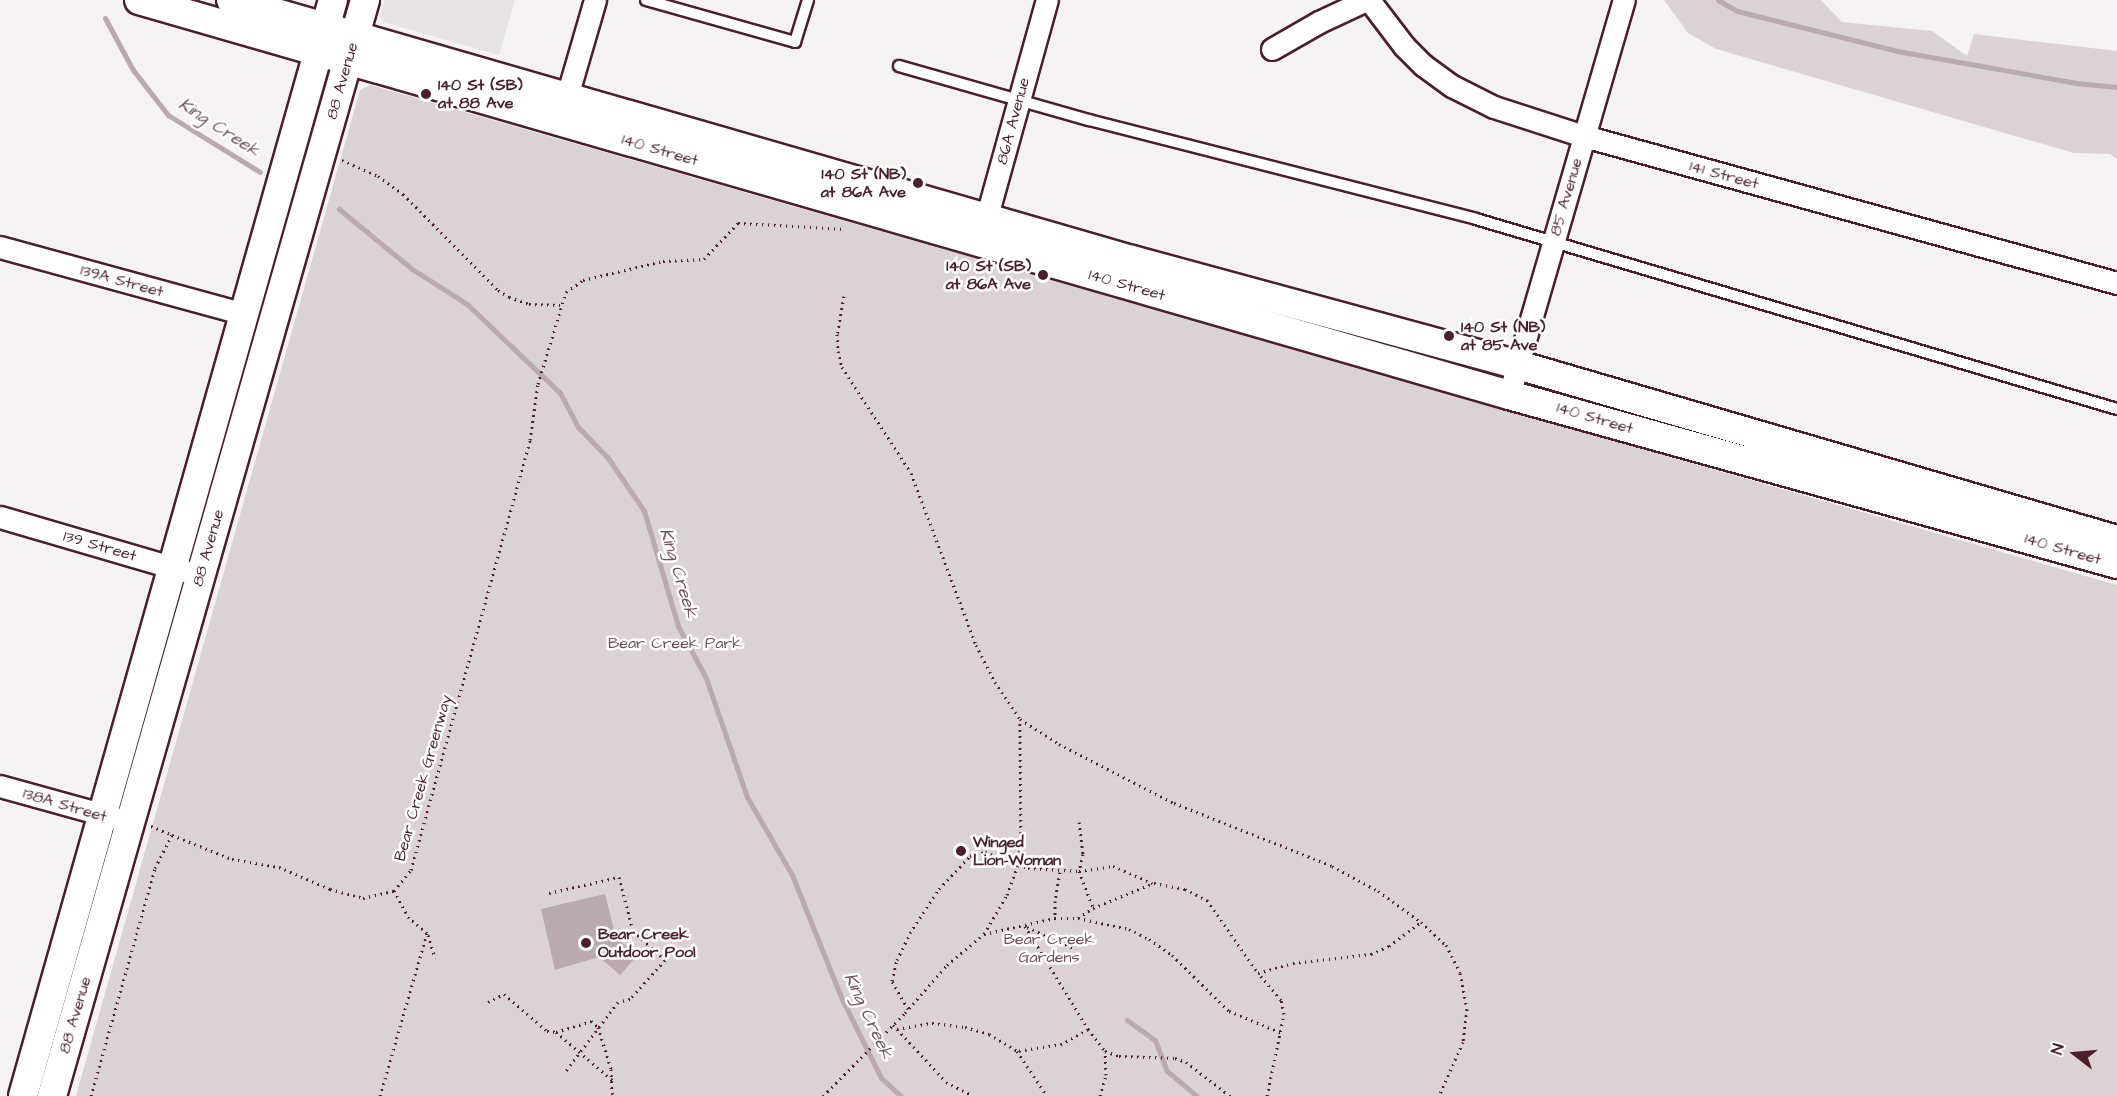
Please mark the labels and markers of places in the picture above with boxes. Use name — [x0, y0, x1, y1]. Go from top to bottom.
place label: 140 St (SB) at 88 Ave — [438, 75, 523, 113]
marker: 140 St (SB) at 88 Ave — [419, 87, 433, 101]
place label: 140 St (NB) at 86A Ave — [821, 164, 906, 202]
marker: 140 St (NB) at 86A Ave — [911, 176, 925, 190]
place label: 140 St (SB) at 86A Ave — [946, 256, 1031, 294]
marker: 140 St (SB) at 86A Ave — [1036, 268, 1050, 282]
place label: 140 St (NB) at 85 Ave — [1461, 317, 1545, 355]
marker: 140 St (NB) at 85 Ave — [1442, 329, 1456, 343]
place label: Winged Lion-Woman — [973, 832, 1061, 870]
marker: Winged Lion-Woman — [954, 844, 968, 858]
place label: Bear Creek Outdoor Pool — [598, 924, 695, 962]
marker: Bear Creek Outdoor Pool — [579, 936, 593, 950]

